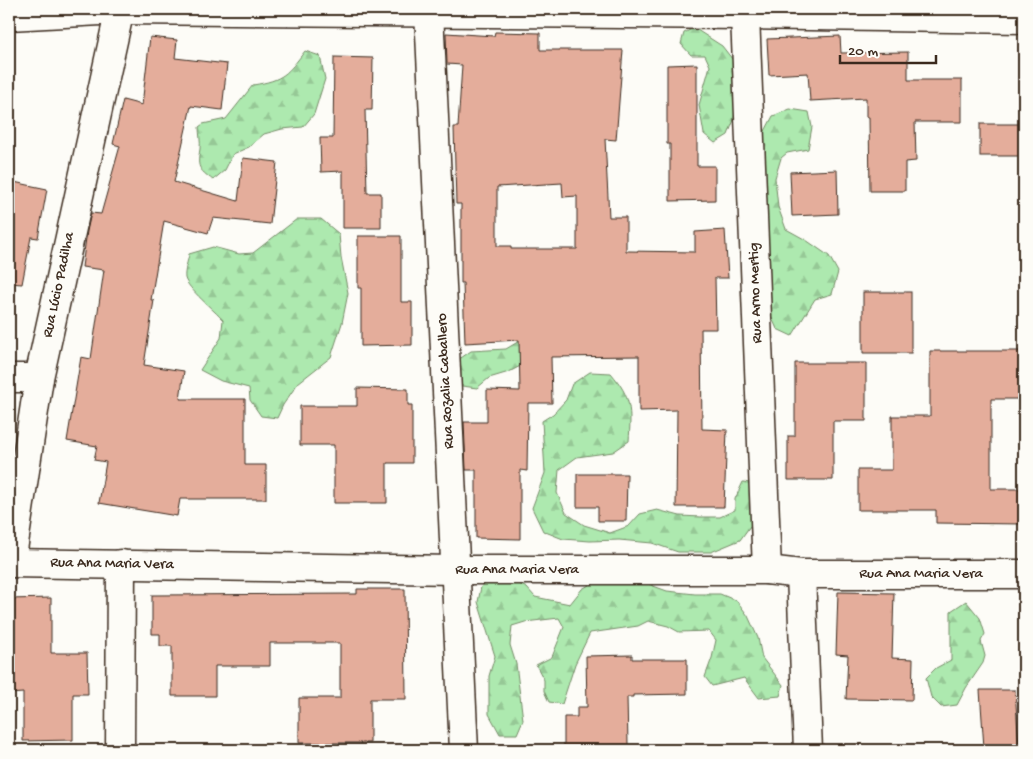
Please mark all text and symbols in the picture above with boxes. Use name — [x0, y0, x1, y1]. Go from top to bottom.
scale bar — [840, 32, 937, 64]
text: 20 m — [848, 43, 878, 61]
street label: Rua Lúcio Padilha — [39, 230, 79, 339]
street label: Rua Arno Mertig — [745, 242, 767, 344]
street label: Rua Rozalia Caballero — [433, 312, 459, 449]
street label: Rua Ana Maria Vera — [50, 554, 175, 574]
street label: Rua Ana Maria Vera — [455, 561, 579, 579]
street label: Rua Ana Maria Vera — [859, 565, 983, 583]

